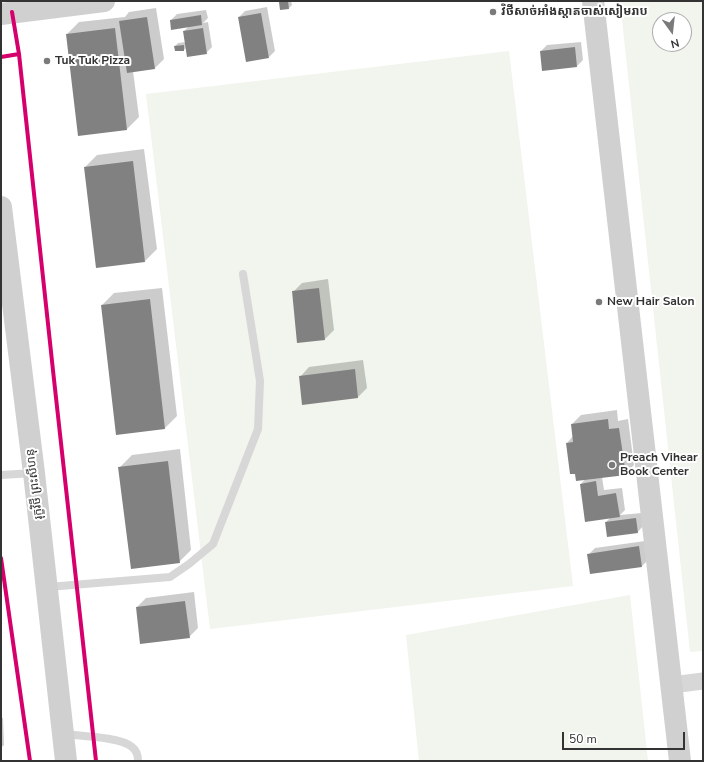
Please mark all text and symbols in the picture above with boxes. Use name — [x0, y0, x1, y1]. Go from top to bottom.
place label: វិថីសាច់អាំងស្តាតចាស់សៀមរាប — [501, 5, 648, 19]
marker: វិថីសាច់អាំងស្តាតចាស់សៀមរាប — [488, 7, 498, 17]
north arrow — [652, 12, 692, 52]
text: N — [669, 35, 681, 51]
place label: Tuk Tuk Pizza — [55, 54, 130, 68]
marker: Tuk Tuk Pizza — [42, 56, 52, 66]
place label: New Hair Salon — [607, 295, 695, 309]
marker: New Hair Salon — [594, 297, 604, 307]
street label: រុក្ខវិថី ព្រះសីហនុ — [24, 448, 46, 520]
place label: Preach Vihear Book Center — [620, 451, 698, 479]
marker: Preach Vihear Book Center — [607, 460, 617, 470]
scale bar — [564, 724, 687, 750]
text: 50 m — [569, 731, 597, 747]

